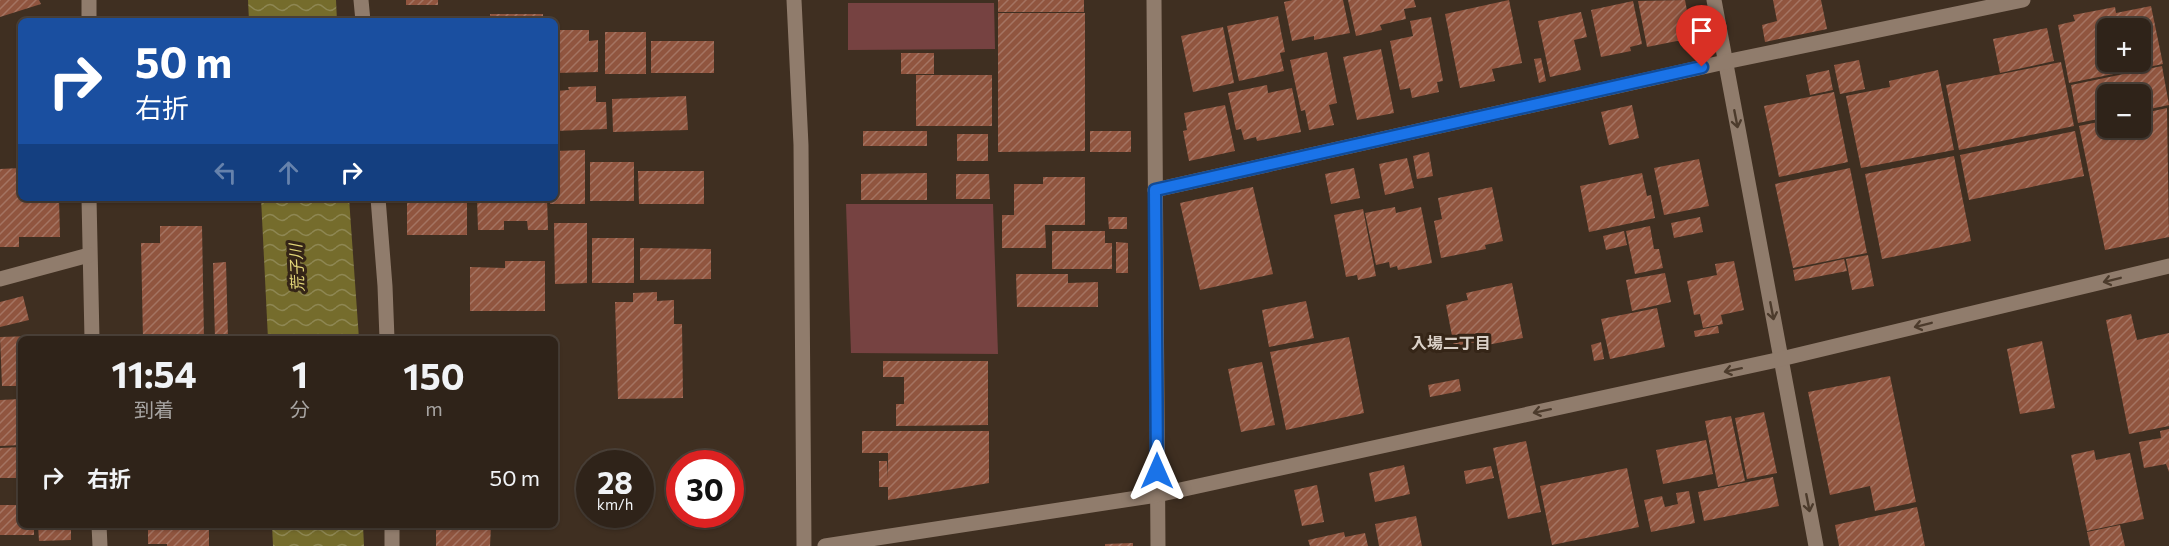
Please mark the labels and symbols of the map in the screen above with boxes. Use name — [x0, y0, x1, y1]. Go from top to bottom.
pin — [1676, 5, 1727, 67]
one-way arrow — [1731, 109, 1742, 129]
water label: 荒子川 — [285, 242, 307, 292]
one-way arrow — [2103, 274, 2122, 286]
one-way arrow — [1767, 301, 1778, 320]
one-way arrow — [1913, 320, 1932, 332]
district label: 入場二丁目 — [1411, 333, 1491, 352]
one-way arrow — [1723, 365, 1743, 376]
one-way arrow — [1533, 406, 1552, 417]
position arrow — [1125, 439, 1189, 503]
speed limit sign: 30 — [666, 450, 744, 528]
one-way arrow — [1802, 492, 1813, 512]

